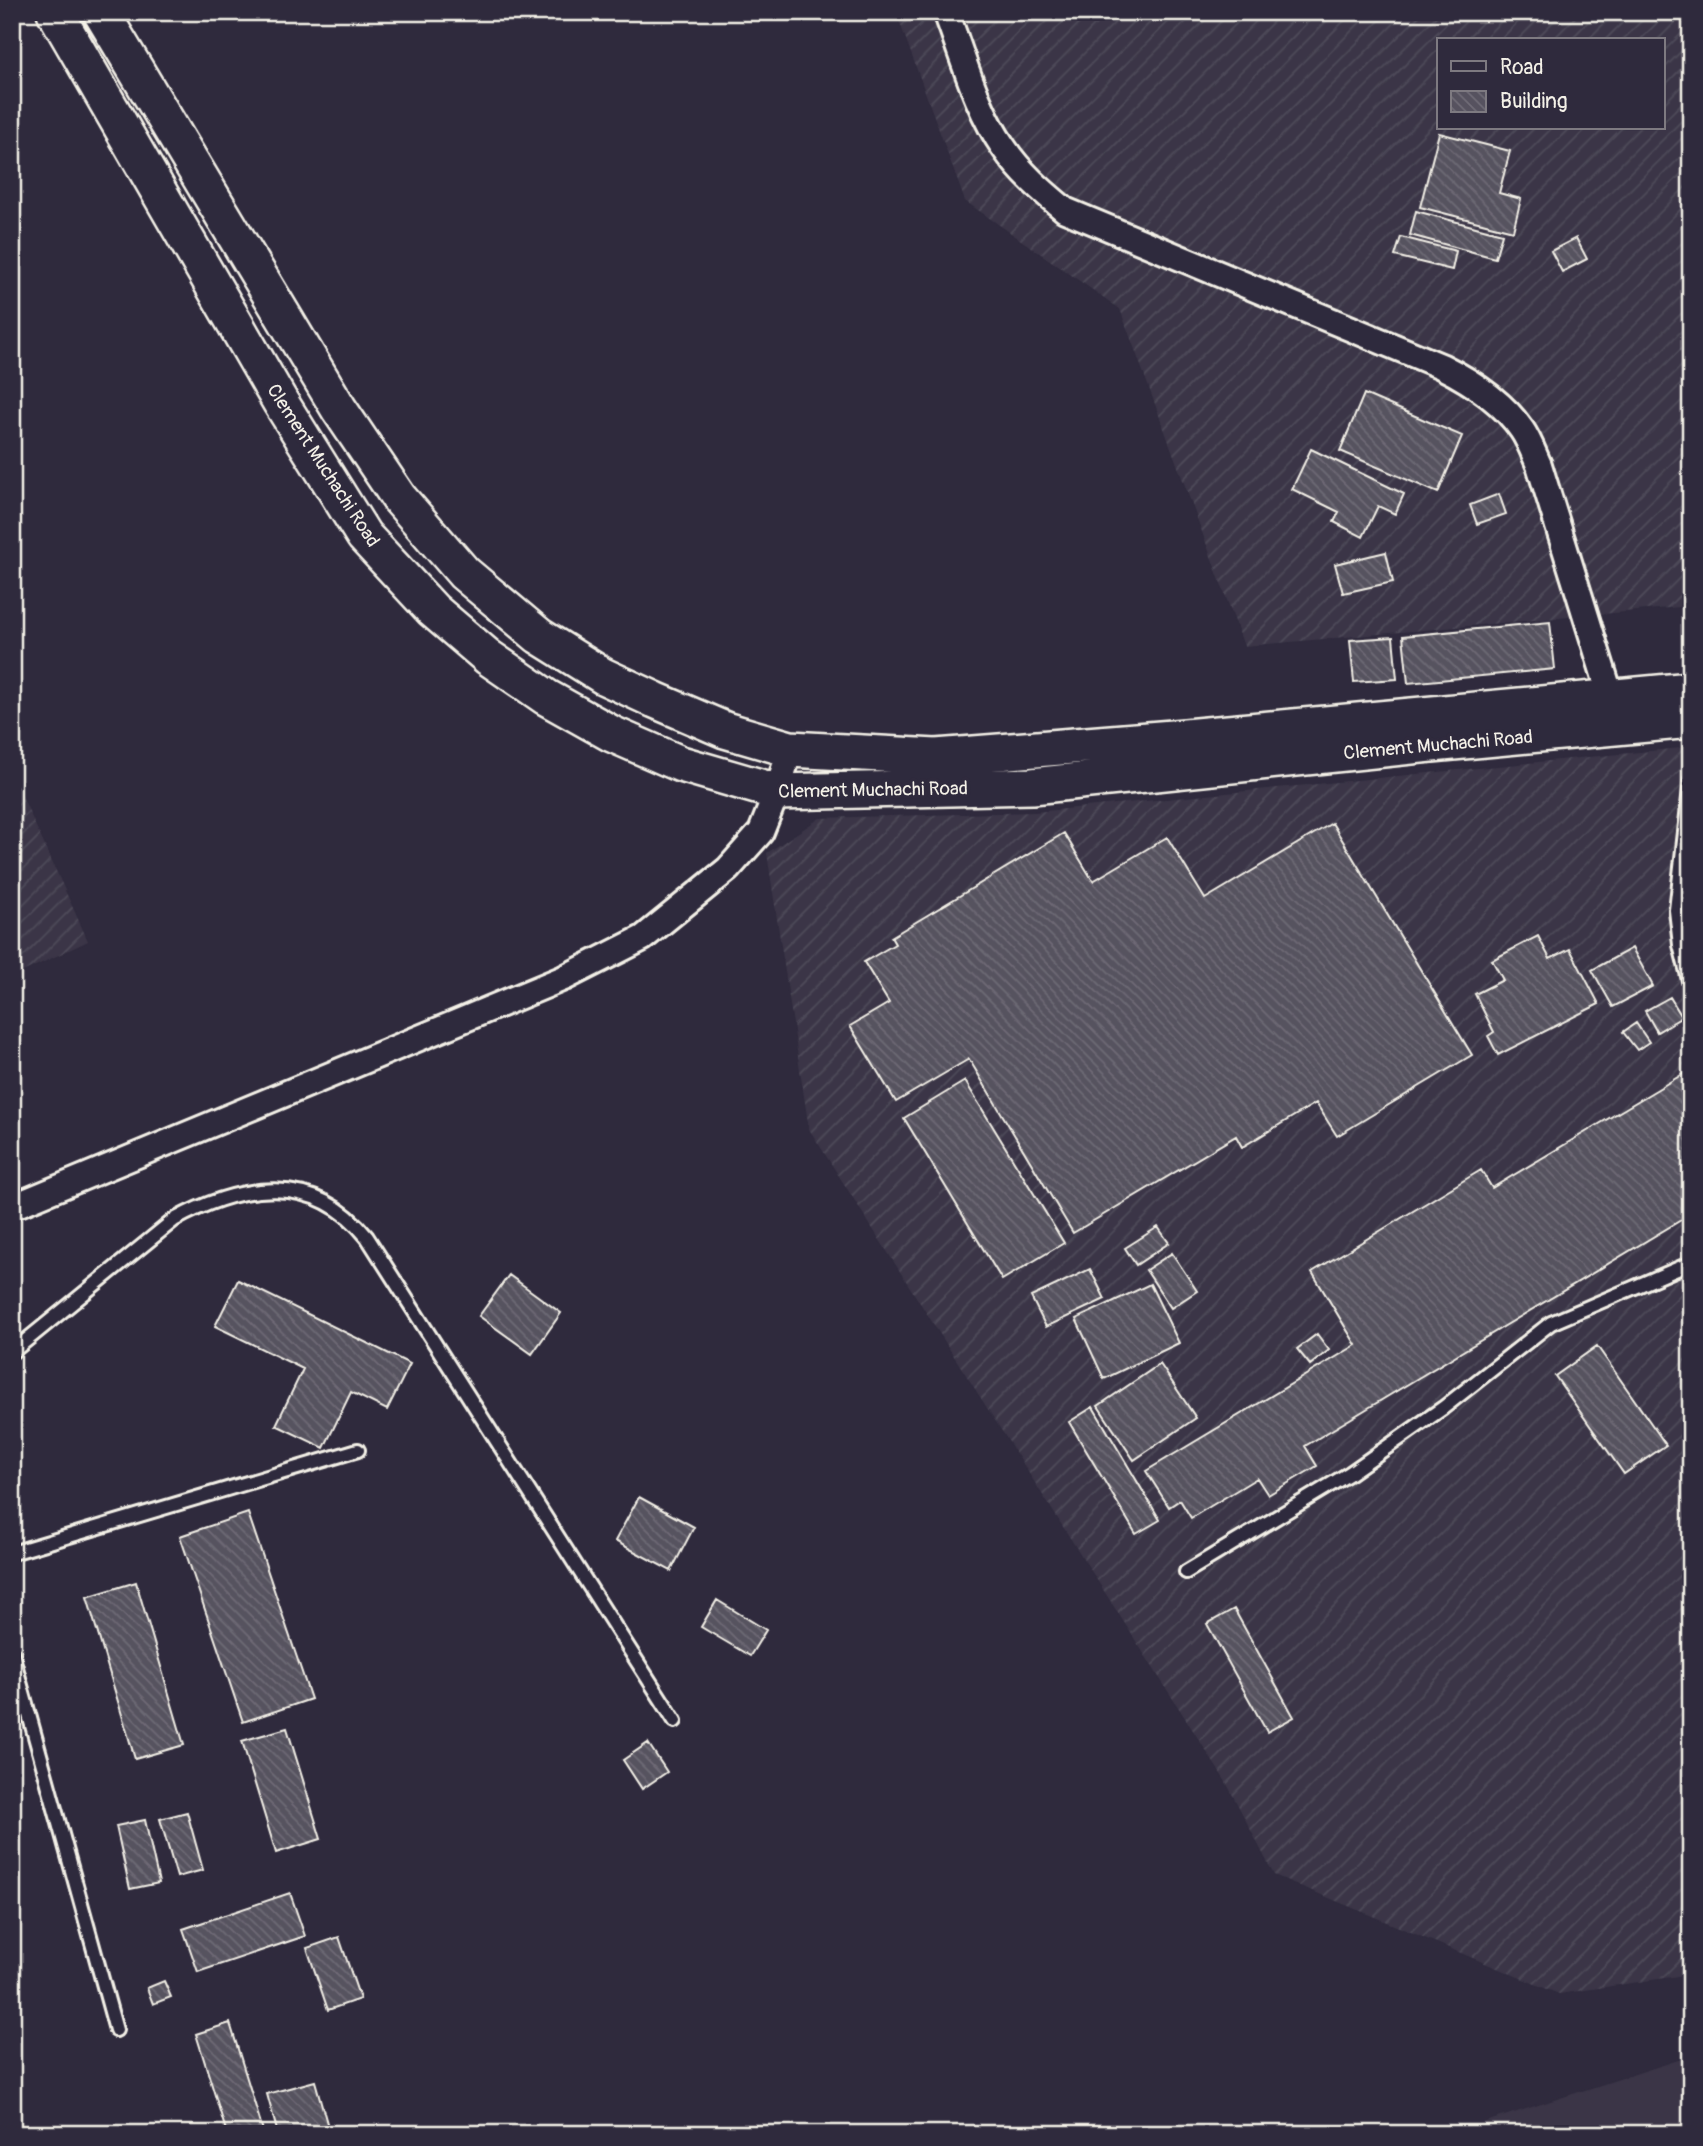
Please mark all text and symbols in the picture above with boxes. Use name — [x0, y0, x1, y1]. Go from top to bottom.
legend — [1437, 38, 1664, 130]
text: Road — [1500, 54, 1544, 81]
text: Building — [1500, 88, 1567, 115]
street label: Clement Muchachi Road — [261, 379, 385, 552]
street label: Clement Muchachi Road — [1342, 725, 1534, 765]
street label: Clement Muchachi Road — [778, 776, 968, 804]

